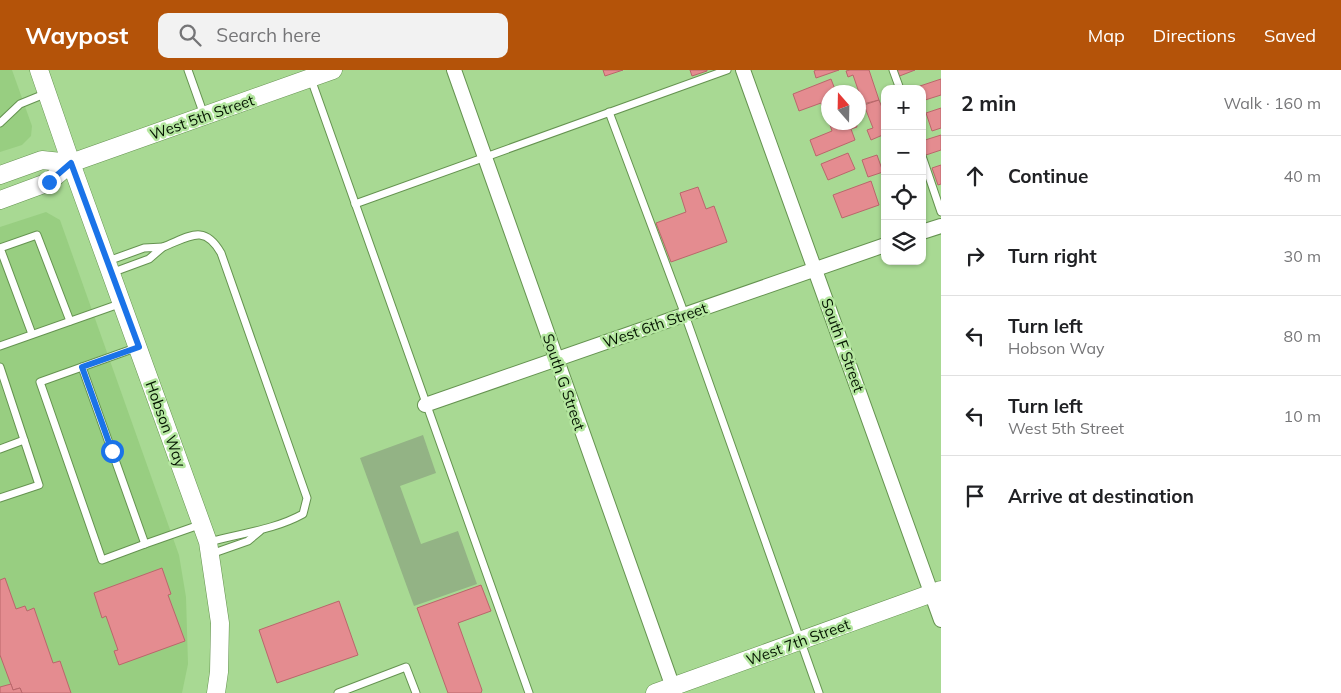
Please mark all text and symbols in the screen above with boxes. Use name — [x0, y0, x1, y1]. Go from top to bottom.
search box — [158, 13, 508, 58]
text: Waypost — [25, 20, 128, 50]
icon: search — [176, 21, 204, 49]
text: Search here — [216, 23, 321, 47]
text: Map — [1088, 24, 1125, 47]
text: Directions — [1153, 24, 1236, 47]
text: Saved — [1264, 24, 1316, 47]
north arrow — [821, 85, 866, 130]
map controls — [881, 85, 926, 265]
button: + — [881, 85, 926, 130]
street label: West 5th Street — [147, 90, 257, 144]
text: 2 min — [961, 90, 1016, 116]
text: Walk · 160 m — [1223, 93, 1321, 113]
button: − — [881, 130, 926, 175]
icon: ahead — [961, 162, 989, 190]
text: Continue — [1008, 164, 1088, 188]
text: 40 m — [1284, 166, 1321, 186]
route end — [38, 171, 61, 194]
button: locate — [881, 175, 926, 220]
button: layers — [881, 220, 926, 265]
icon: right — [961, 242, 989, 270]
text: Turn right — [1008, 244, 1097, 268]
text: 30 m — [1284, 246, 1321, 266]
street label: South F Street — [817, 296, 869, 394]
street label: West 6th Street — [600, 298, 710, 352]
text: Turn left — [1008, 314, 1083, 338]
icon: left — [961, 322, 989, 350]
text: 80 m — [1284, 326, 1321, 346]
street label: South G Street — [539, 331, 589, 433]
text: Hobson Way — [1008, 338, 1105, 358]
street label: Hobson Way — [142, 378, 190, 470]
text: Turn left — [1008, 394, 1083, 418]
icon: left — [961, 402, 989, 430]
text: 10 m — [1284, 406, 1321, 426]
text: West 5th Street — [1008, 418, 1124, 438]
route start — [101, 440, 124, 463]
icon: arrive — [961, 482, 989, 510]
text: Arrive at destination — [1008, 484, 1194, 508]
street label: West 7th Street — [744, 614, 852, 670]

